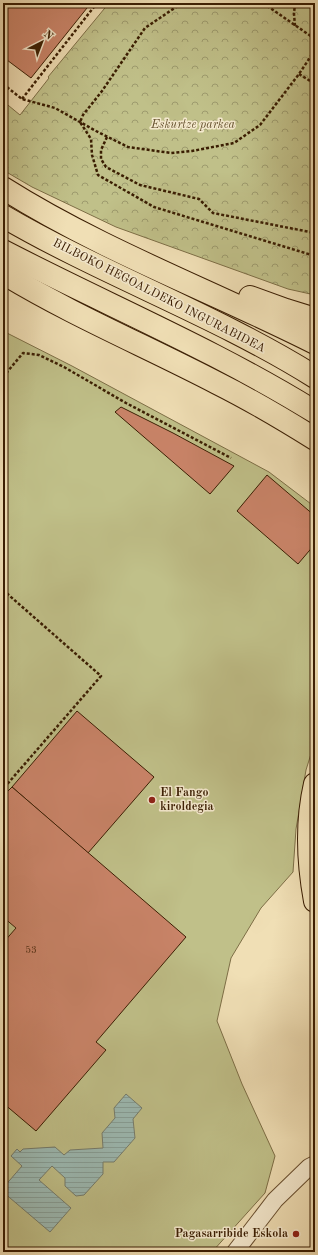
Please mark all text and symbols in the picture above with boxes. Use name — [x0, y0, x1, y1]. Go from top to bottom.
north arrow — [22, 22, 62, 62]
text: N — [41, 29, 55, 43]
park label: Eskurtze parkea — [150, 119, 236, 131]
street label: BILBOKO HEGOALDEKO INGURABIDEA — [51, 237, 267, 355]
place label: El Fango kiroldegia — [160, 787, 214, 813]
marker: El Fango kiroldegia — [147, 795, 157, 805]
house number: 53 — [25, 945, 37, 955]
place label: Pagasarribide Eskola — [175, 1228, 288, 1240]
marker: Pagasarribide Eskola — [291, 1229, 301, 1239]

